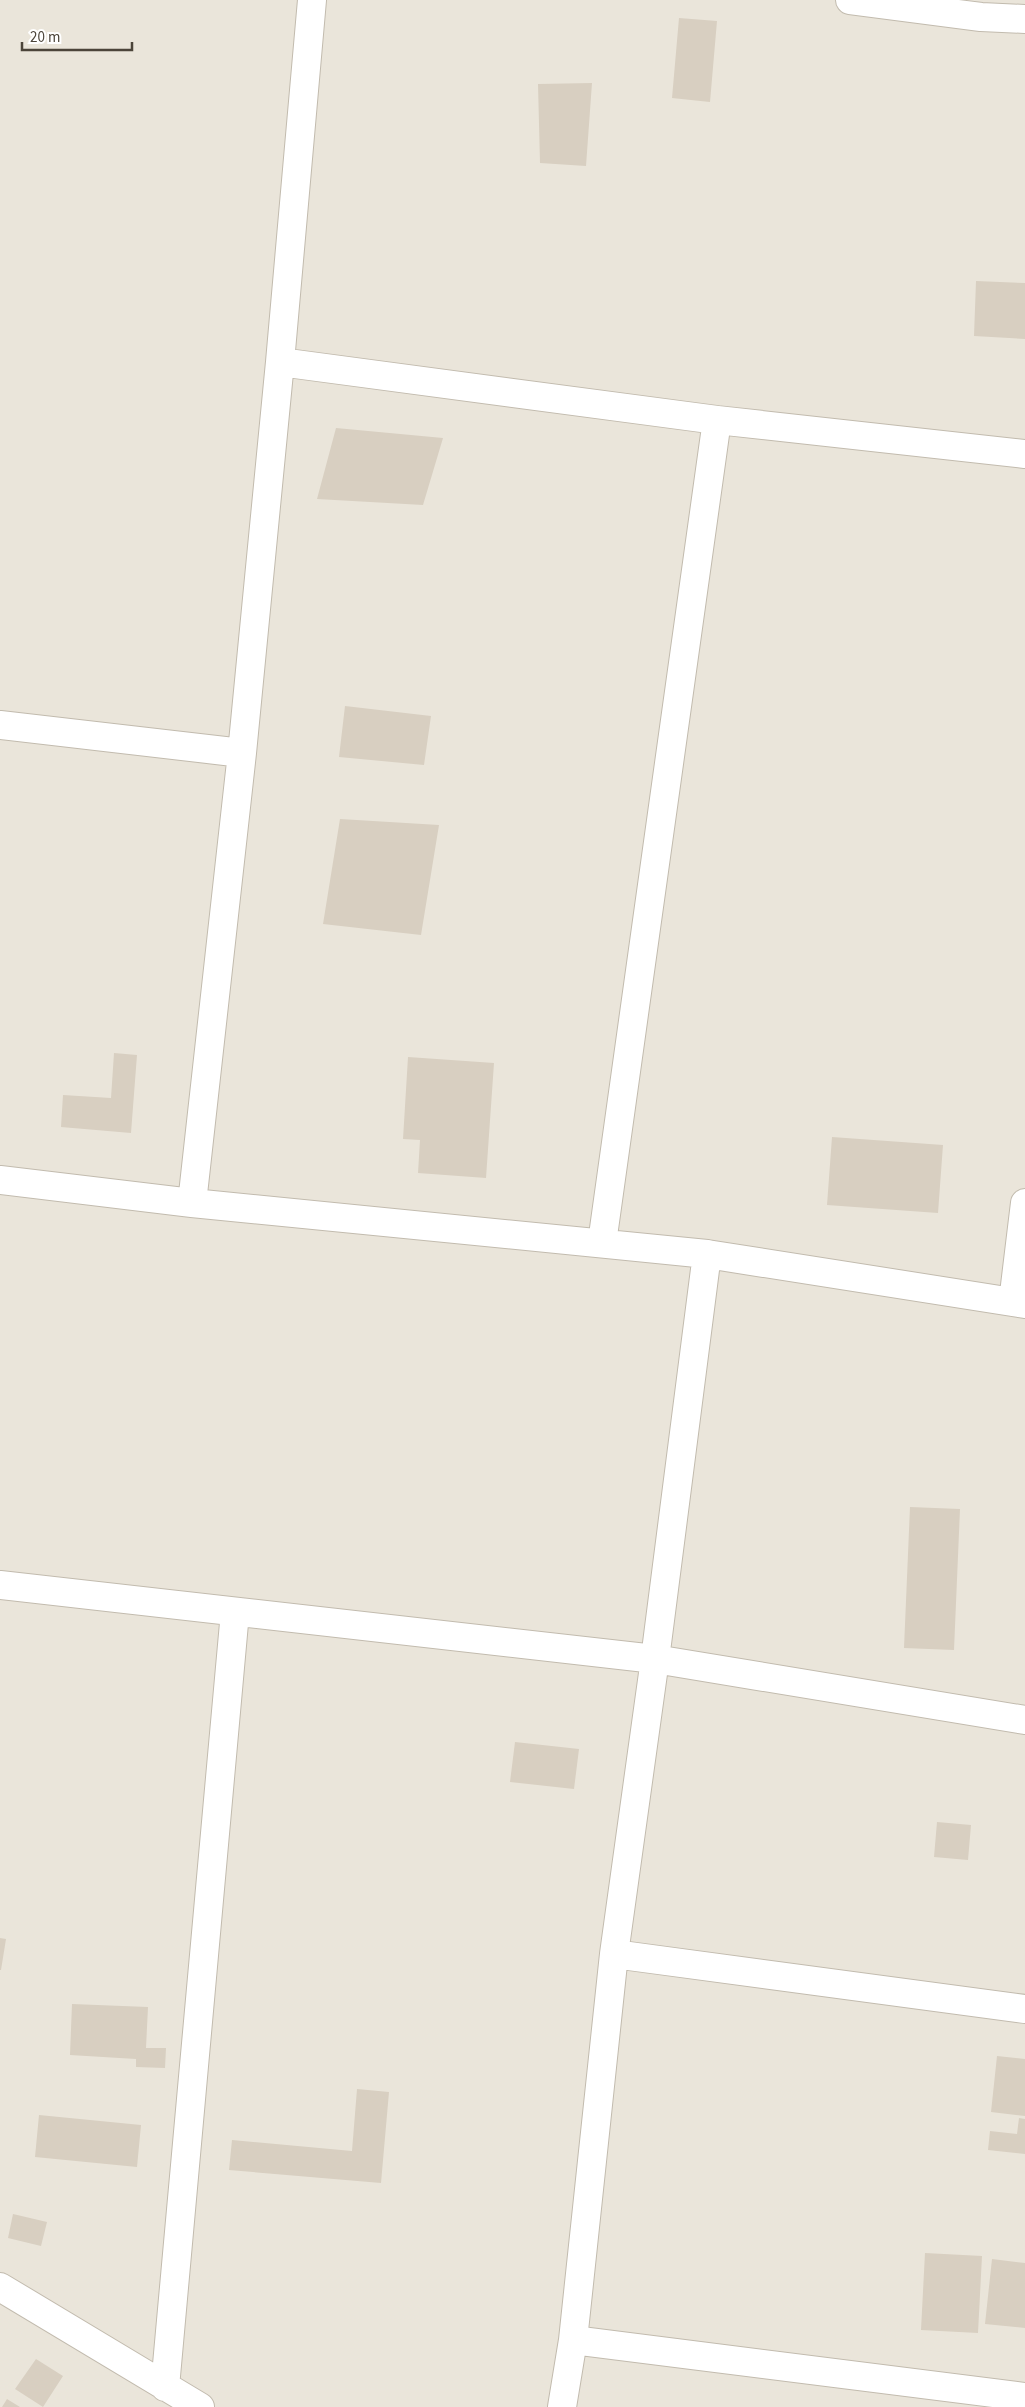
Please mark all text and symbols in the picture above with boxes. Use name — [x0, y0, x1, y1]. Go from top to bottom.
scale bar — [22, 20, 132, 52]
text: 20 m — [30, 27, 60, 48]

